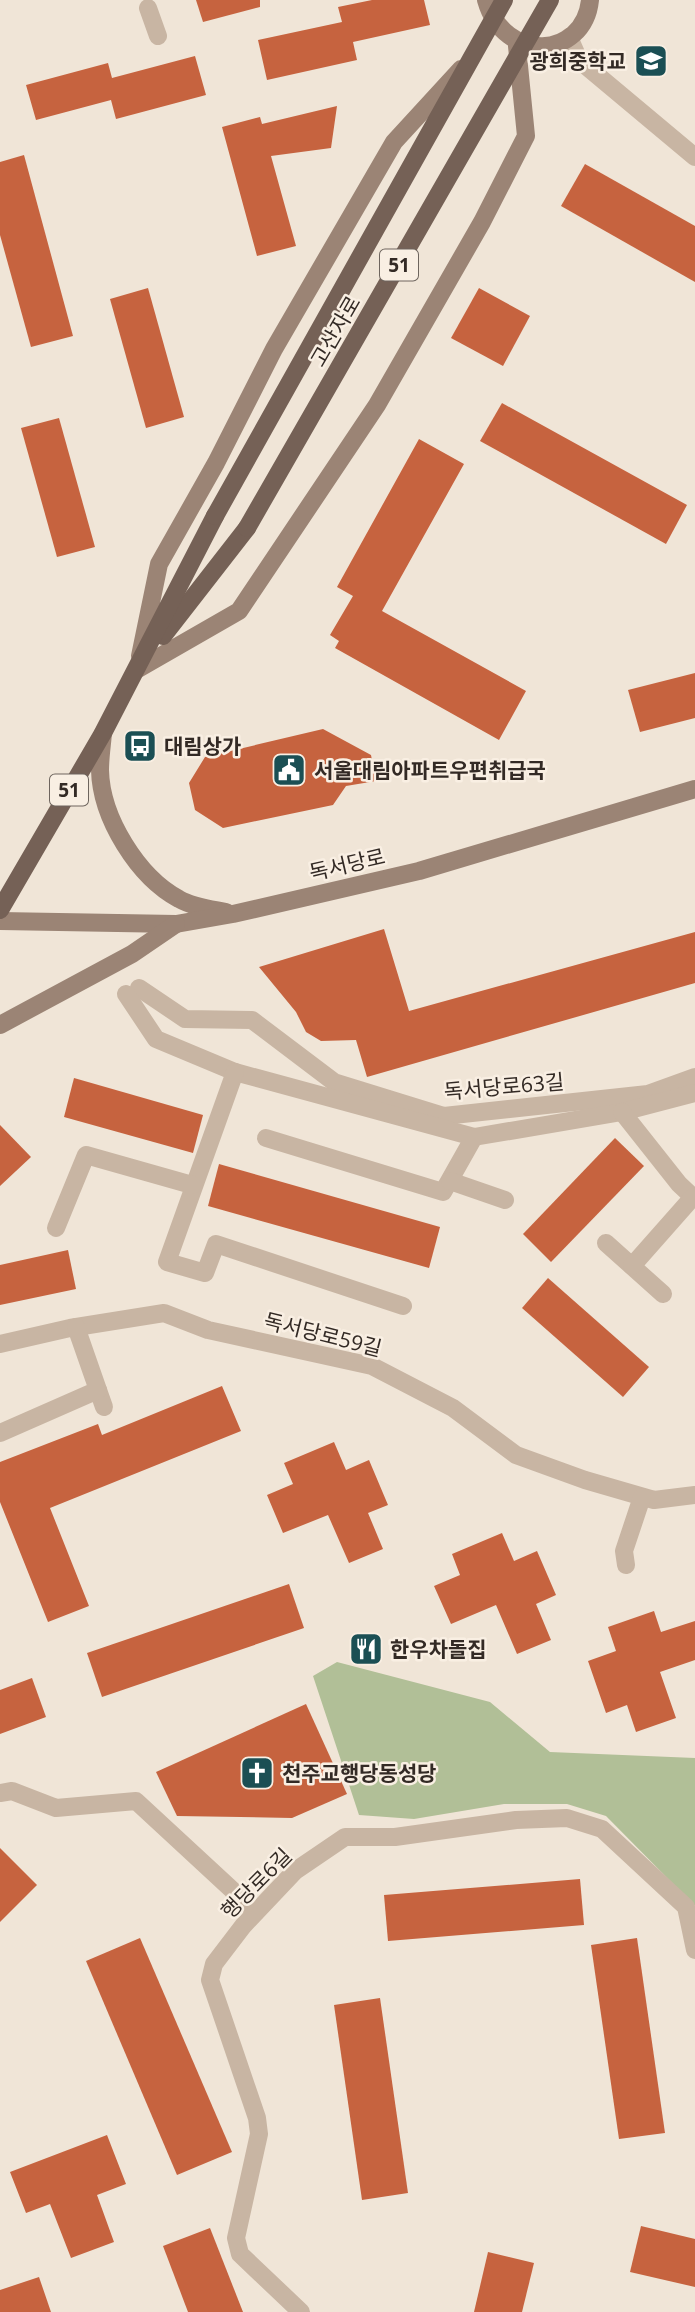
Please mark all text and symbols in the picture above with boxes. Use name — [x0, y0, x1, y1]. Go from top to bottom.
school or university icon: 광희중학교 — [632, 42, 670, 80]
place label: 광희중학교 — [529, 47, 626, 75]
road number: 51 — [380, 249, 418, 280]
street label: 고산자로 — [304, 291, 366, 371]
bus stop icon: 대림상가 — [121, 727, 159, 765]
place label: 대림상가 — [164, 732, 241, 760]
public building icon: 서울대림아파트우편취급국 — [270, 751, 308, 789]
place label: 서울대림아파트우편취급국 — [314, 756, 546, 784]
road number: 51 — [50, 775, 88, 806]
street label: 독서당로 — [306, 842, 388, 886]
street label: 독서당로63길 — [443, 1067, 565, 1105]
street label: 독서당로59길 — [261, 1306, 385, 1362]
restaurant icon: 한우차돌집 — [347, 1630, 385, 1668]
place label: 한우차돌집 — [390, 1635, 487, 1663]
church icon: 천주교행당동성당 — [238, 1754, 276, 1792]
place label: 천주교행당동성당 — [282, 1759, 437, 1787]
street label: 행당로6길 — [215, 1842, 297, 1924]

